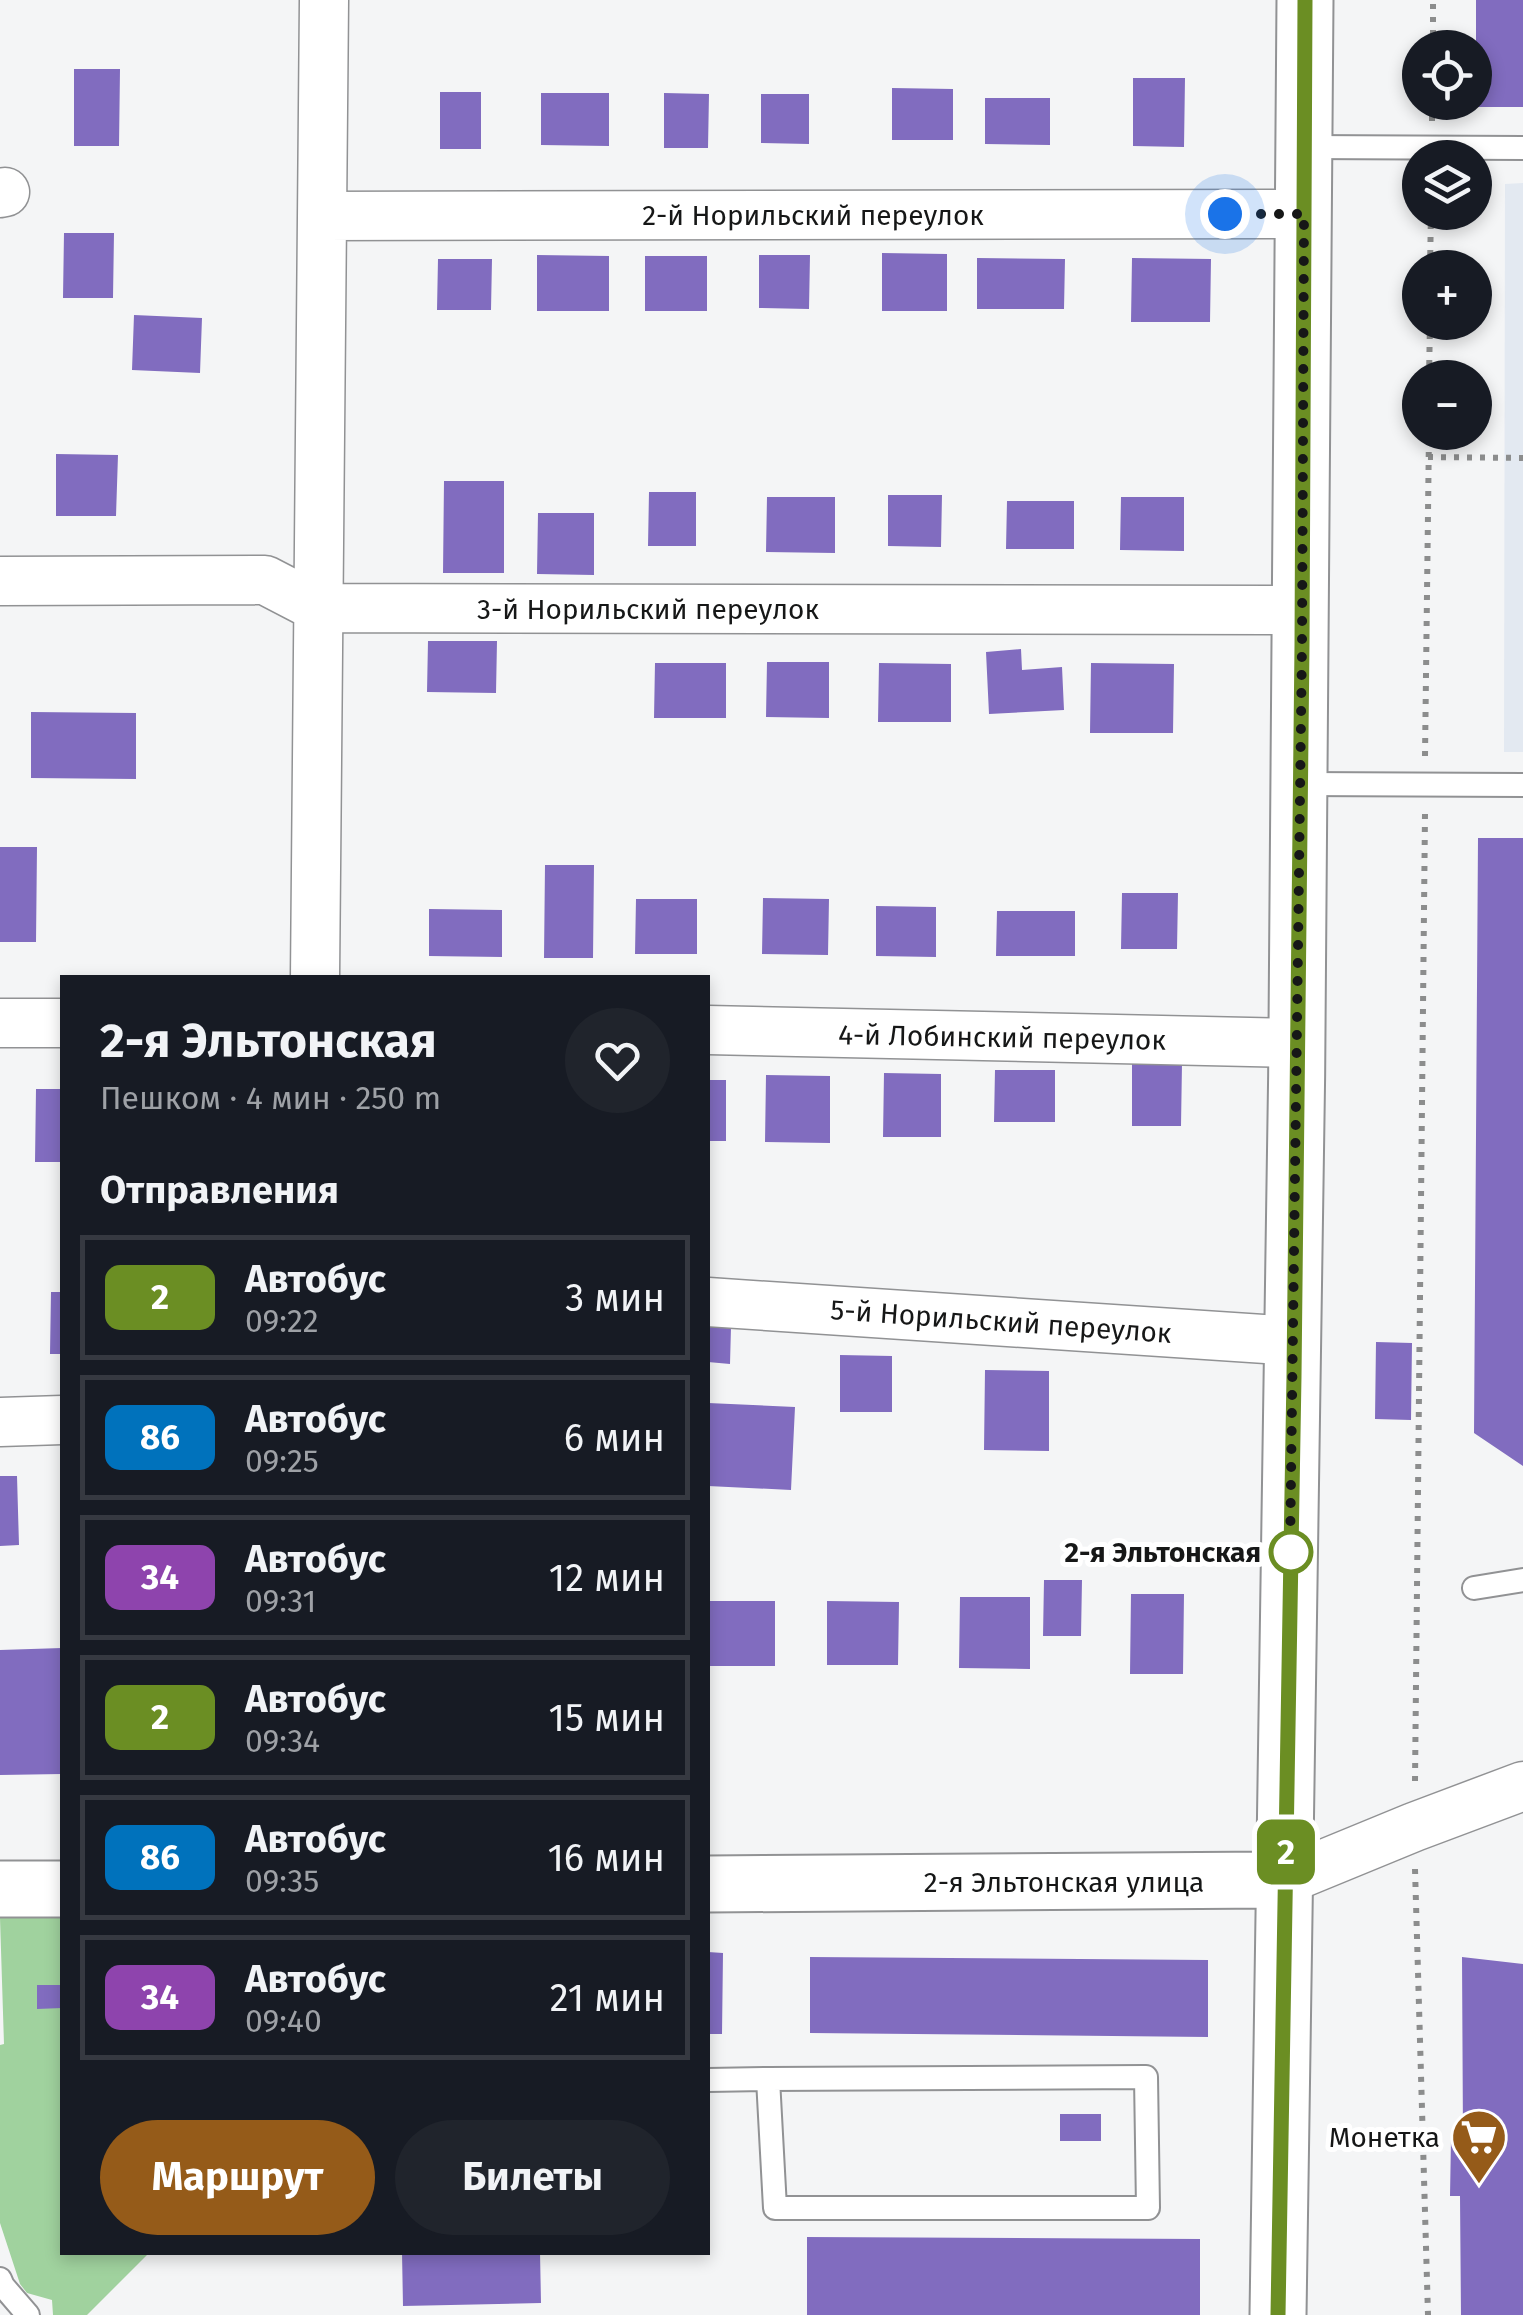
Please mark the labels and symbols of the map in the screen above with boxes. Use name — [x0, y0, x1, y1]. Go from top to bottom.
your location — [1200, 189, 1250, 239]
street label: 2-й Норильский переулок — [642, 199, 984, 232]
street label: 3-й Норильский переулок — [477, 593, 819, 626]
street label: 4-й Лобинский переулок — [838, 1018, 1167, 1057]
street label: 5-й Норильский переулок — [829, 1293, 1173, 1350]
marker: 2-я Эльтонская — [1270, 1531, 1312, 1573]
place label: 2-я Эльтонская — [1065, 1536, 1261, 1569]
line badge: 2 — [1254, 1820, 1318, 1884]
street label: 2-я Эльтонская улица — [924, 1866, 1204, 1899]
supermarket icon: Монетка — [1449, 2107, 1509, 2186]
place label: Монетка — [1329, 2121, 1440, 2154]

